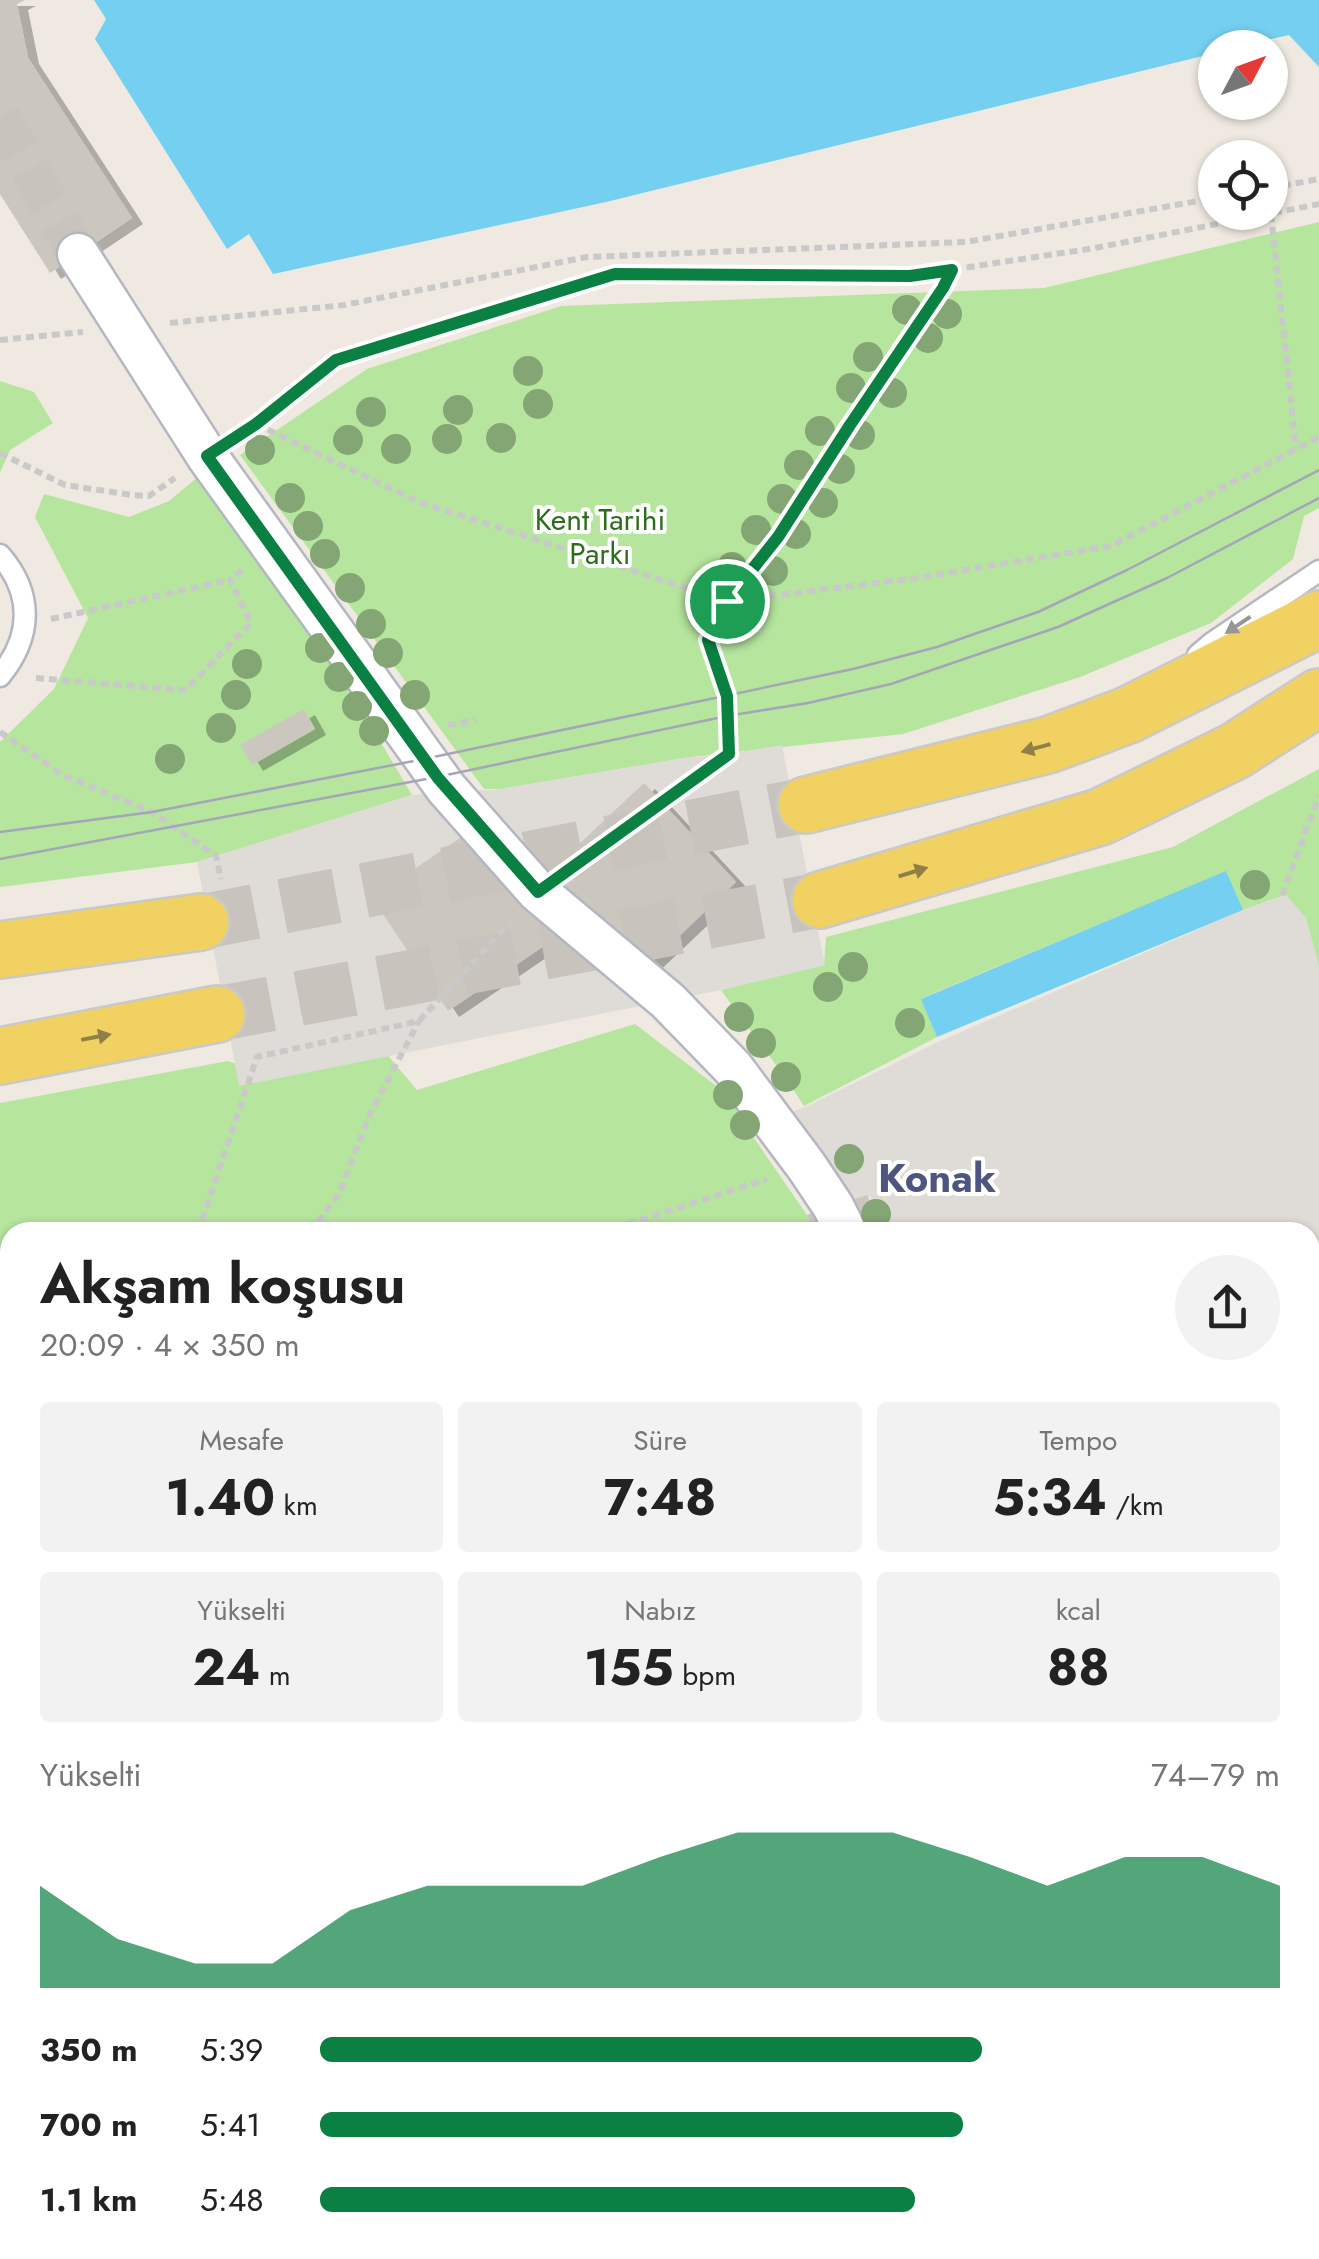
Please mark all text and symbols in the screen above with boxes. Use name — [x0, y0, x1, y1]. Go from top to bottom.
north arrow — [1198, 30, 1288, 120]
map controls — [1198, 30, 1288, 230]
button: locate — [1198, 140, 1288, 230]
park label: Kent Tarihi Parkı — [535, 498, 665, 575]
pin — [685, 559, 770, 644]
icon: arrive — [700, 574, 755, 629]
one-way arrow — [1225, 616, 1252, 634]
one-way arrow — [1020, 740, 1051, 756]
one-way arrow — [899, 864, 929, 879]
one-way arrow — [81, 1029, 112, 1045]
district label: Konak — [878, 1149, 996, 1207]
text: Akşam koşusu — [40, 1244, 405, 1324]
button: share — [1175, 1255, 1280, 1360]
text: 20:09 · 4 × 350 m — [40, 1322, 300, 1368]
text: Mesafe — [200, 1420, 284, 1461]
text: Süre — [633, 1420, 687, 1461]
text: Tempo — [1039, 1420, 1117, 1461]
text: 1.40 — [166, 1461, 275, 1534]
text: 7:48 — [604, 1461, 716, 1534]
text: 5:34 — [993, 1461, 1107, 1534]
text: km — [275, 1485, 318, 1526]
text: /km — [1107, 1485, 1164, 1526]
text: Yükselti — [197, 1590, 286, 1631]
text: Nabız — [624, 1590, 696, 1631]
text: kcal — [1056, 1590, 1101, 1631]
text: 24 — [193, 1631, 260, 1704]
text: 155 — [584, 1631, 674, 1704]
text: 88 — [1047, 1631, 1110, 1704]
text: m — [260, 1655, 291, 1696]
text: bpm — [674, 1655, 736, 1696]
text: Yükselti — [40, 1752, 142, 1798]
text: 74–79 m — [1151, 1752, 1280, 1798]
text: 350 m — [40, 2027, 138, 2073]
text: 5:39 — [200, 2027, 264, 2073]
text: 700 m — [40, 2102, 138, 2148]
text: 5:41 — [200, 2102, 261, 2148]
text: 1.1 km — [40, 2177, 137, 2223]
text: 5:48 — [200, 2177, 264, 2223]

